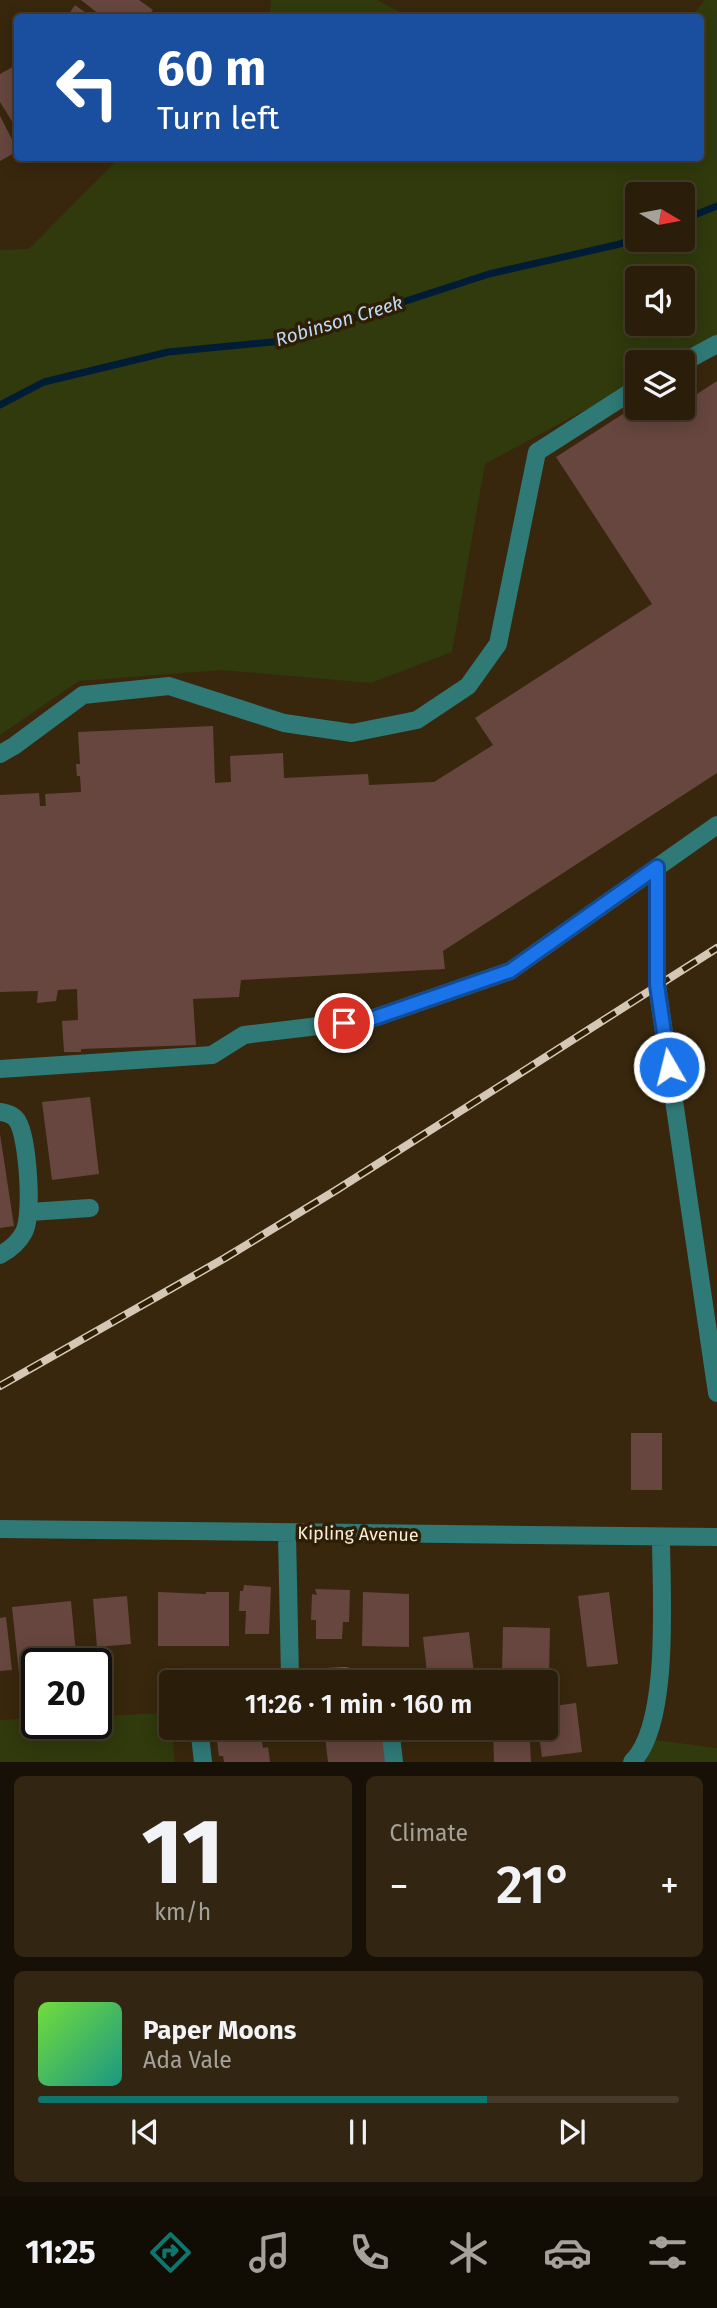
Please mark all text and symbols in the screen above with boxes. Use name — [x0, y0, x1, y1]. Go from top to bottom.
text: 60 m — [157, 39, 266, 98]
icon: left — [42, 42, 133, 133]
text: Turn left — [157, 99, 279, 137]
north arrow — [625, 182, 695, 252]
map controls — [625, 182, 695, 420]
button: sound — [625, 266, 695, 336]
water label: Robinson Creek — [273, 291, 405, 351]
button: layers — [625, 350, 695, 420]
pin — [314, 993, 374, 1053]
icon: arrive — [325, 1004, 363, 1042]
position arrow — [632, 1030, 706, 1104]
street label: Kipling Avenue — [297, 1522, 419, 1546]
speed limit sign: 20 — [21, 1648, 112, 1739]
text: 11:26 · 1 min · 160 m — [245, 1689, 472, 1720]
text: 11 — [141, 1798, 224, 1907]
text: Climate — [390, 1819, 468, 1847]
text: 21° — [496, 1854, 572, 1917]
text: − — [390, 1863, 409, 1909]
text: + — [660, 1863, 679, 1909]
text: km/h — [154, 1898, 211, 1926]
text: Paper Moons — [143, 2015, 296, 2046]
text: Ada Vale — [143, 2046, 232, 2074]
icon: previous — [126, 2113, 164, 2151]
icon: pause — [339, 2113, 377, 2151]
icon: next — [553, 2113, 591, 2151]
icon: directions — [146, 2228, 195, 2277]
icon: music — [245, 2228, 294, 2277]
icon: phone — [345, 2228, 394, 2277]
icon: climate — [444, 2228, 493, 2277]
icon: car — [543, 2228, 592, 2277]
icon: filters — [643, 2228, 692, 2277]
text: 11:25 — [25, 2233, 96, 2271]

